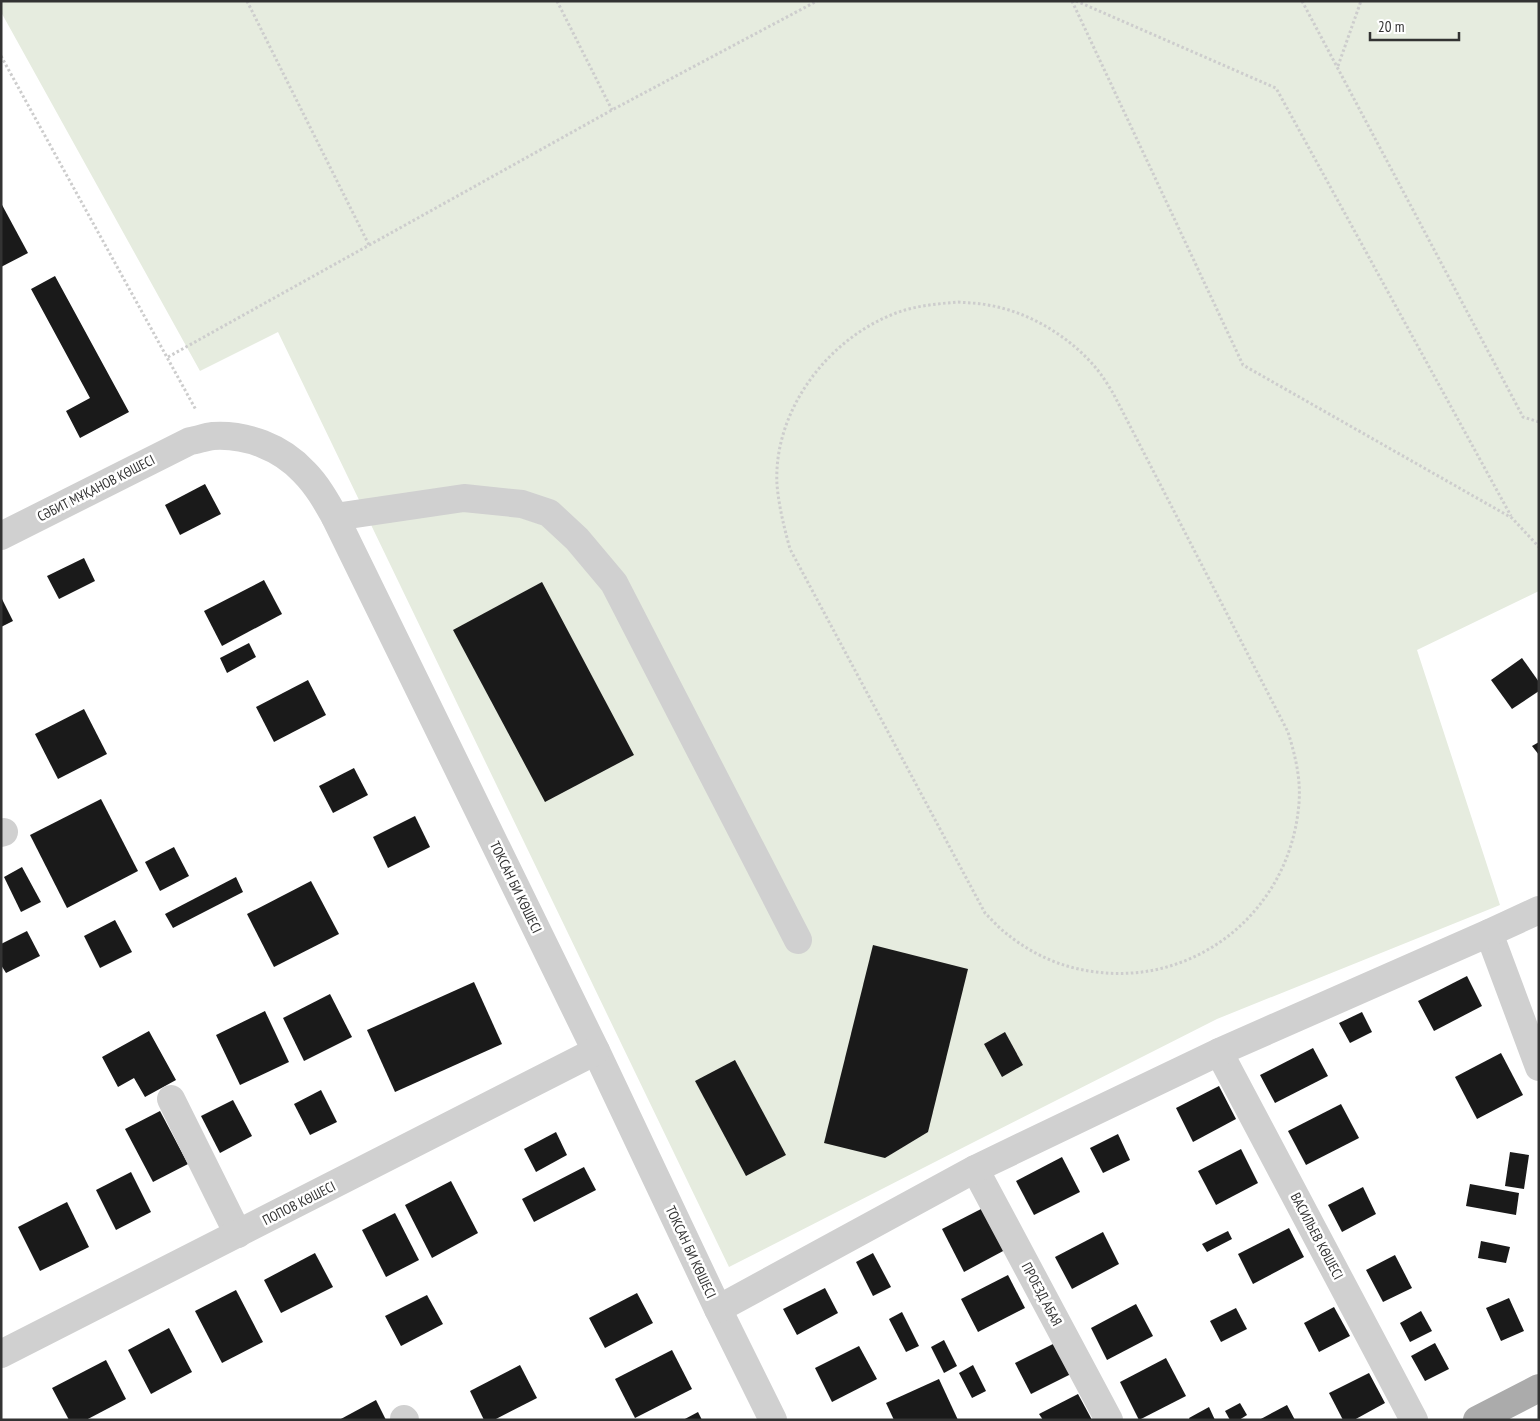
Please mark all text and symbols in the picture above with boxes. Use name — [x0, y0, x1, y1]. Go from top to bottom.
scale bar — [1370, 10, 1459, 42]
text: 20 m — [1378, 17, 1404, 36]
street label: СӘБИТ МҰҚАНОВ КӨШЕСІ — [34, 451, 158, 525]
street label: ТОКСАН БИ КӨШЕСІ — [486, 838, 546, 936]
street label: ПОПОВ КӨШЕСІ — [259, 1177, 339, 1229]
street label: ВАСИЛЬЕВ КӨШЕСІ — [1287, 1190, 1347, 1282]
street label: ТОКСАН БИ КӨШЕСІ — [662, 1203, 720, 1301]
street label: ПРОЕЗД АБАЯ — [1018, 1259, 1066, 1329]

